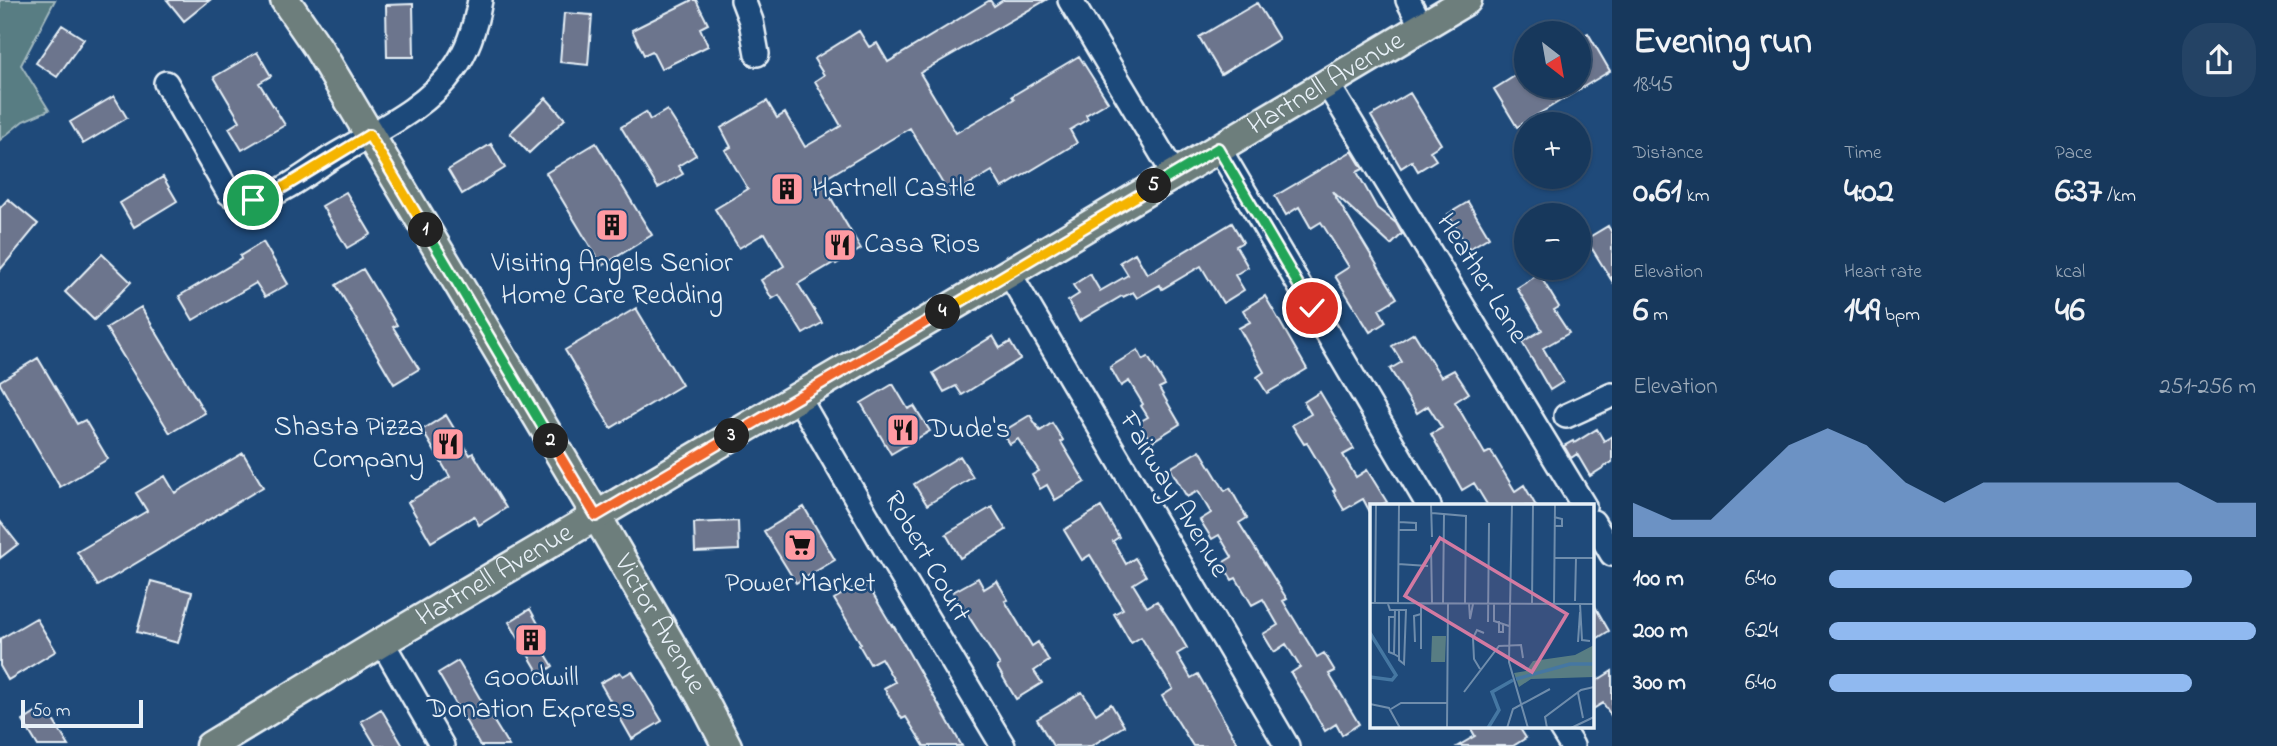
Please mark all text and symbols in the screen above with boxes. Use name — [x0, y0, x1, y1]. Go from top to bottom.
text: Evening run — [1633, 15, 1812, 71]
street label: Hartnell Avenue — [1240, 21, 1413, 147]
north arrow — [1514, 21, 1591, 98]
map controls — [1514, 21, 1591, 280]
button: share — [2182, 23, 2256, 97]
text: 18:45 — [1633, 69, 1674, 102]
button: + — [1514, 112, 1591, 189]
text: Distance — [1633, 140, 1703, 167]
text: Time — [1844, 140, 1882, 167]
text: Pace — [2055, 140, 2092, 167]
text: 0.61 — [1633, 167, 1682, 218]
text: 4:02 — [1844, 167, 1894, 218]
text: 6:37 — [2055, 167, 2102, 218]
pin: 5 — [1136, 168, 1172, 204]
place label: Hartnell Castle — [812, 169, 976, 210]
pin — [223, 170, 283, 230]
building icon: Hartnell Castle — [768, 170, 806, 208]
text: 5 — [1148, 172, 1159, 199]
icon: arrive — [234, 181, 272, 219]
text: km — [1682, 183, 1710, 210]
text: /km — [2102, 183, 2136, 210]
button: − — [1514, 203, 1591, 280]
building icon: Visiting Angels Senior Home Care Redding — [593, 206, 631, 244]
street label: Heather Lane — [1425, 206, 1537, 352]
pin: 1 — [408, 212, 444, 247]
text: 1 — [422, 216, 429, 243]
place label: Casa Rios — [864, 225, 980, 266]
restaurant icon: Casa Rios — [821, 226, 859, 264]
place label: Visiting Angels Senior Home Care Redding — [490, 244, 733, 317]
text: Elevation — [1633, 259, 1703, 286]
text: Heart rate — [1844, 259, 1922, 286]
text: kcal — [2055, 259, 2085, 286]
pin — [1282, 278, 1342, 338]
text: 6 — [1633, 286, 1648, 337]
text: 149 — [1844, 286, 1880, 337]
text: 46 — [2055, 286, 2085, 337]
icon: check — [1293, 289, 1331, 327]
pin: 4 — [926, 294, 960, 330]
text: 4 — [939, 298, 946, 325]
text: m — [1648, 302, 1668, 329]
text: bpm — [1880, 302, 1920, 329]
text: Elevation — [1633, 371, 1718, 404]
text: 251–256 m — [2159, 371, 2256, 404]
street label: Fairway Avenue — [1107, 404, 1239, 586]
place label: Shasta Pizza Company — [274, 408, 424, 481]
place label: Dude's — [927, 410, 1010, 451]
restaurant icon: Dude's — [884, 411, 922, 449]
pin: 3 — [714, 418, 750, 453]
text: 3 — [728, 422, 735, 449]
pin: 2 — [534, 424, 568, 458]
restaurant icon: Shasta Pizza Company — [429, 425, 467, 463]
text: 2 — [546, 427, 555, 454]
street label: Robert Court — [872, 484, 980, 630]
inset map — [1370, 504, 1594, 728]
street label: Hartnell Avenue — [409, 513, 582, 638]
supermarket icon: Power Market — [781, 526, 819, 564]
street label: Victor Avenue — [602, 546, 716, 702]
text: 100 m — [1633, 563, 1684, 596]
text: 6:40 — [1745, 563, 1777, 596]
place label: Power Market — [725, 564, 875, 605]
text: 200 m — [1633, 615, 1688, 648]
text: 6:24 — [1745, 615, 1778, 648]
building icon: Goodwill Donation Express — [512, 621, 550, 659]
place label: Goodwill Donation Express — [426, 658, 635, 731]
text: 300 m — [1633, 667, 1686, 700]
text: 6:40 — [1745, 667, 1777, 700]
scale bar — [21, 697, 144, 729]
text: 50 m — [32, 698, 71, 725]

